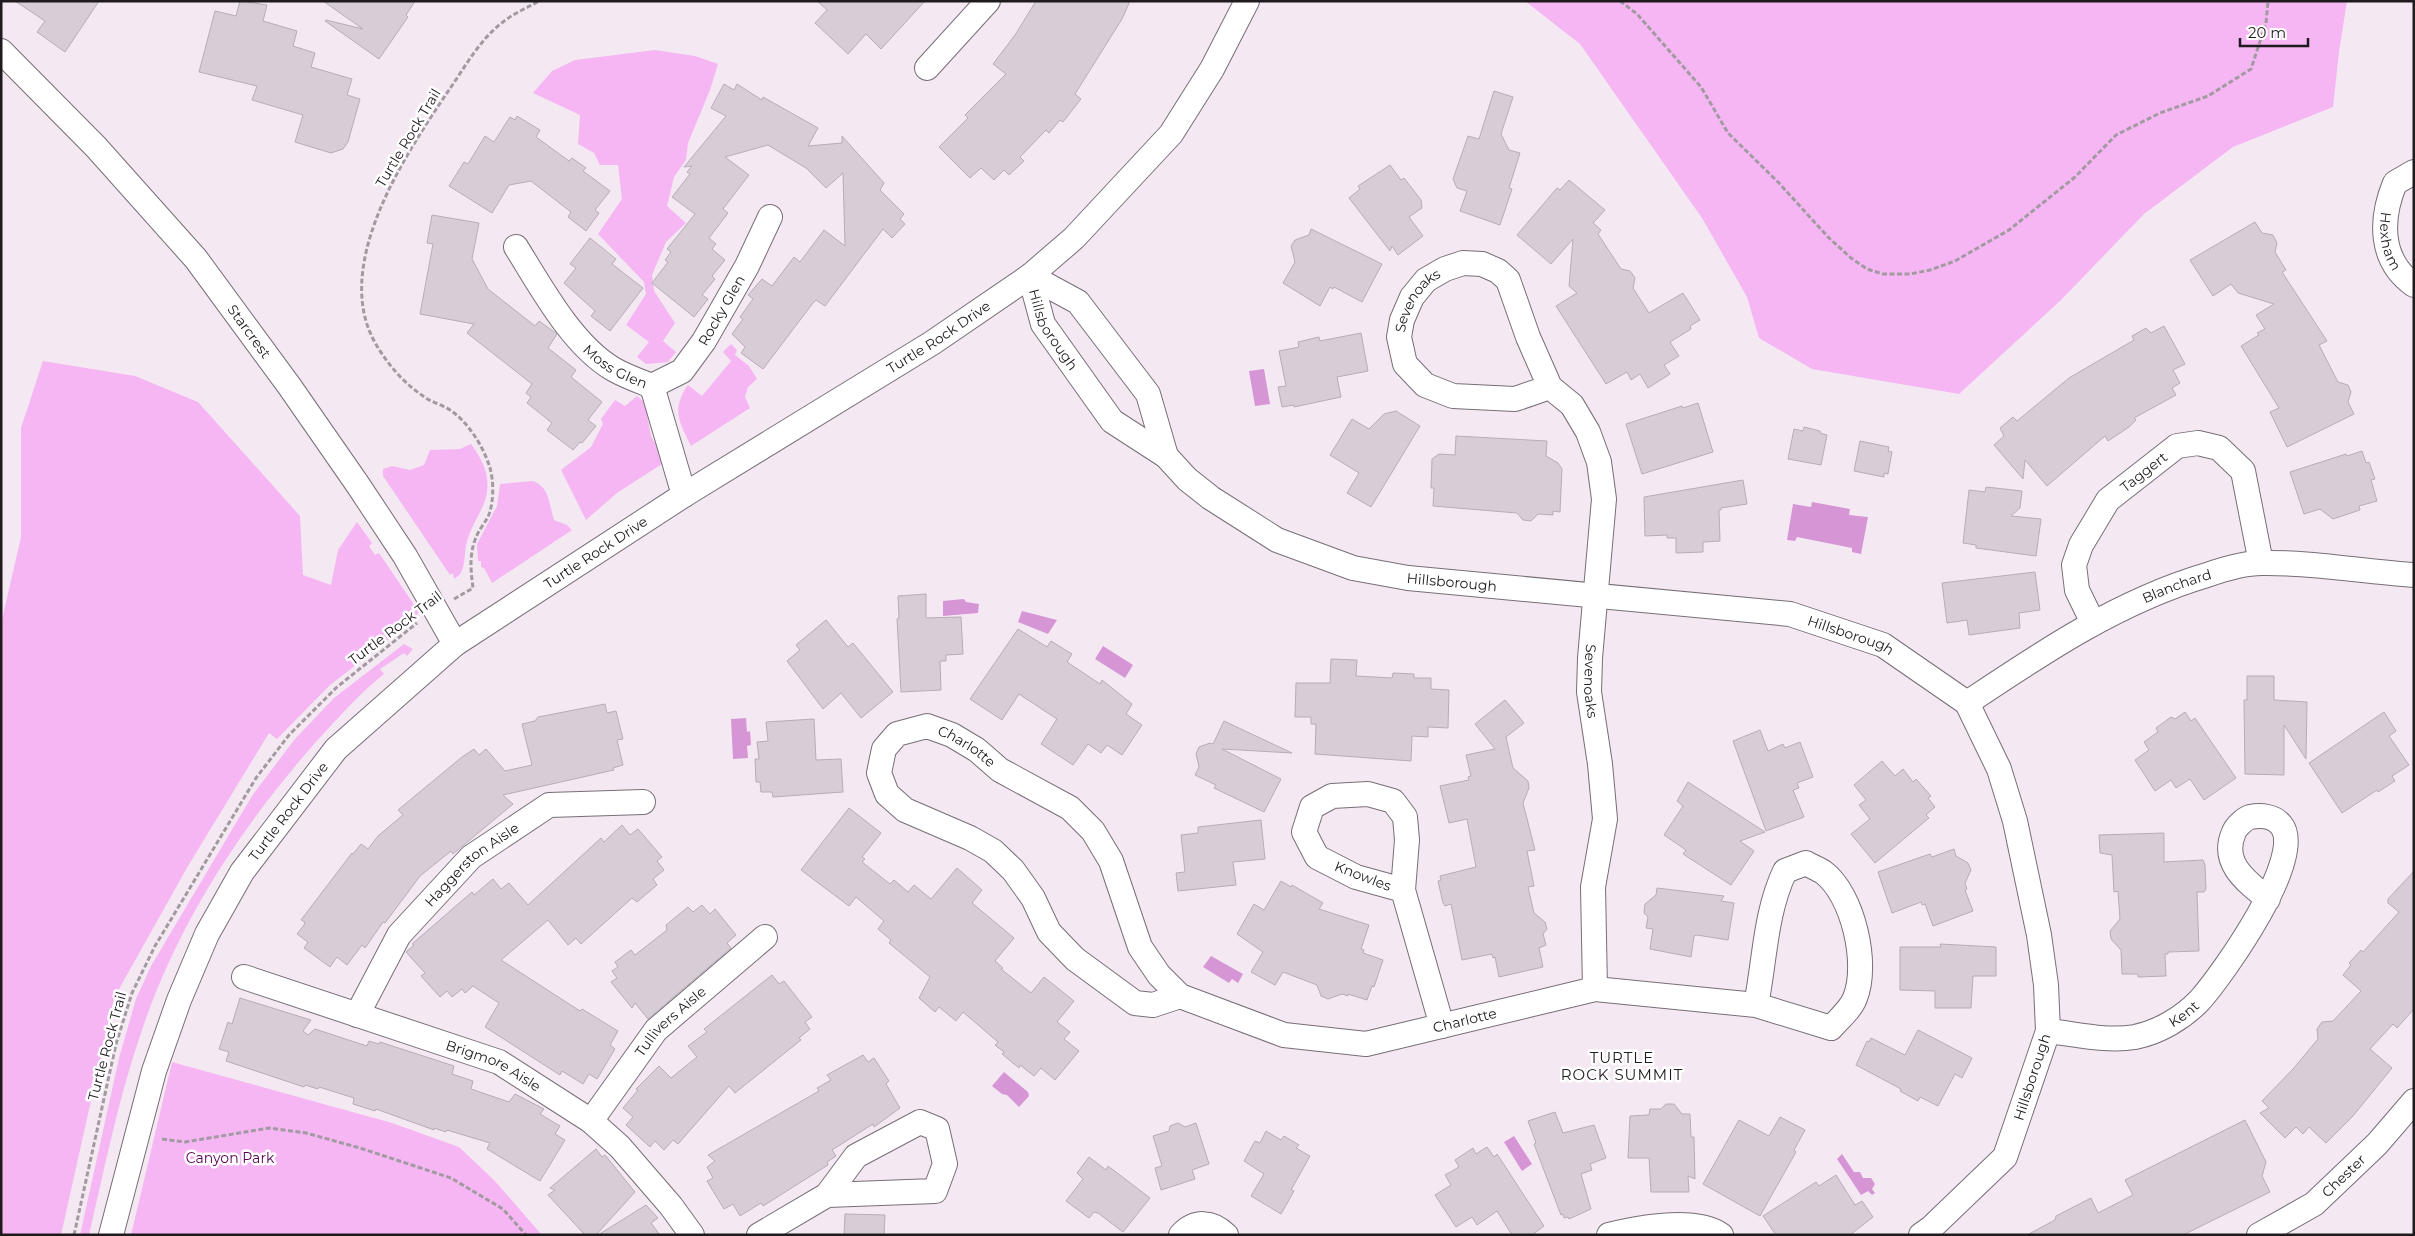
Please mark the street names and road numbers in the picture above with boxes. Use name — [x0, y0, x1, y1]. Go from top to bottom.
street label: Turtle Rock Trail — [371, 85, 445, 191]
street label: Hexham — [2376, 211, 2405, 274]
street label: Sevenoaks — [1391, 265, 1444, 334]
street label: Rocky Glen — [694, 272, 749, 349]
street label: Hillsborough — [1025, 287, 1082, 374]
street label: Turtle Rock Drive — [883, 297, 994, 378]
street label: Starcrest — [224, 301, 275, 362]
street label: Moss Glen — [579, 341, 650, 392]
street label: Taggert — [2117, 448, 2171, 496]
street label: Turtle Rock Drive — [540, 512, 651, 593]
street label: Blanchard — [2139, 565, 2214, 607]
street label: Hillsborough — [1406, 569, 1498, 595]
street label: Turtle Rock Trail — [345, 587, 445, 669]
street label: Hillsborough — [1805, 611, 1898, 659]
street label: Sevenoaks — [1580, 643, 1602, 720]
street label: Charlotte — [935, 722, 999, 771]
street label: Turtle Rock Drive — [245, 758, 332, 865]
street label: Haggerston Aisle — [421, 819, 522, 911]
street label: Knowles — [1332, 857, 1394, 895]
street label: Tullivers Aisle — [631, 982, 710, 1060]
street label: Turtle Rock Trail — [84, 990, 130, 1102]
street label: Kent — [2165, 997, 2203, 1031]
street label: Charlotte — [1431, 1004, 1499, 1037]
street label: Hillsborough — [2009, 1031, 2055, 1123]
street label: Brigmore Aisle — [443, 1036, 544, 1095]
street label: Chester — [2318, 1150, 2370, 1201]

